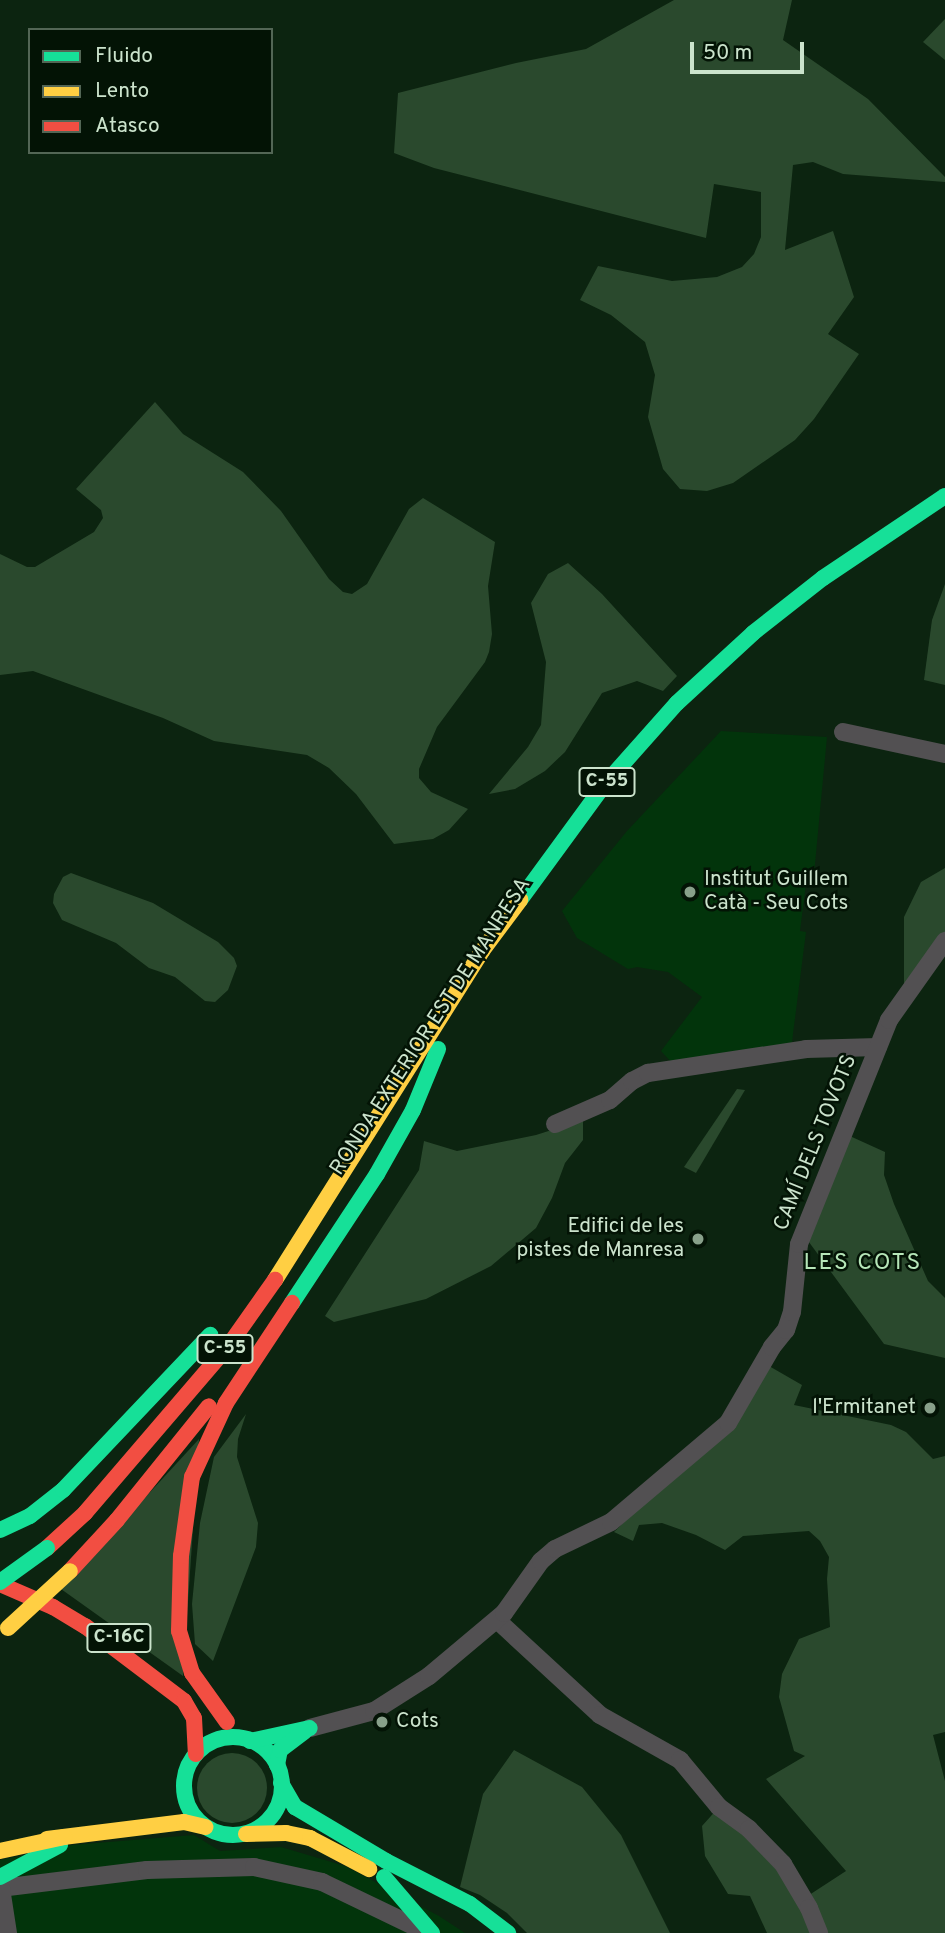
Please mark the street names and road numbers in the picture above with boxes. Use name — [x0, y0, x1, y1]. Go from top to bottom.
road number: C-55 — [577, 766, 637, 797]
street label: RONDA EXTERIOR EST DE MANRESA — [325, 873, 537, 1181]
street label: CAMÍ DELS TOVOTS — [769, 1051, 863, 1235]
road number: C-55 — [195, 1334, 255, 1364]
road number: C-16C — [86, 1622, 152, 1654]

